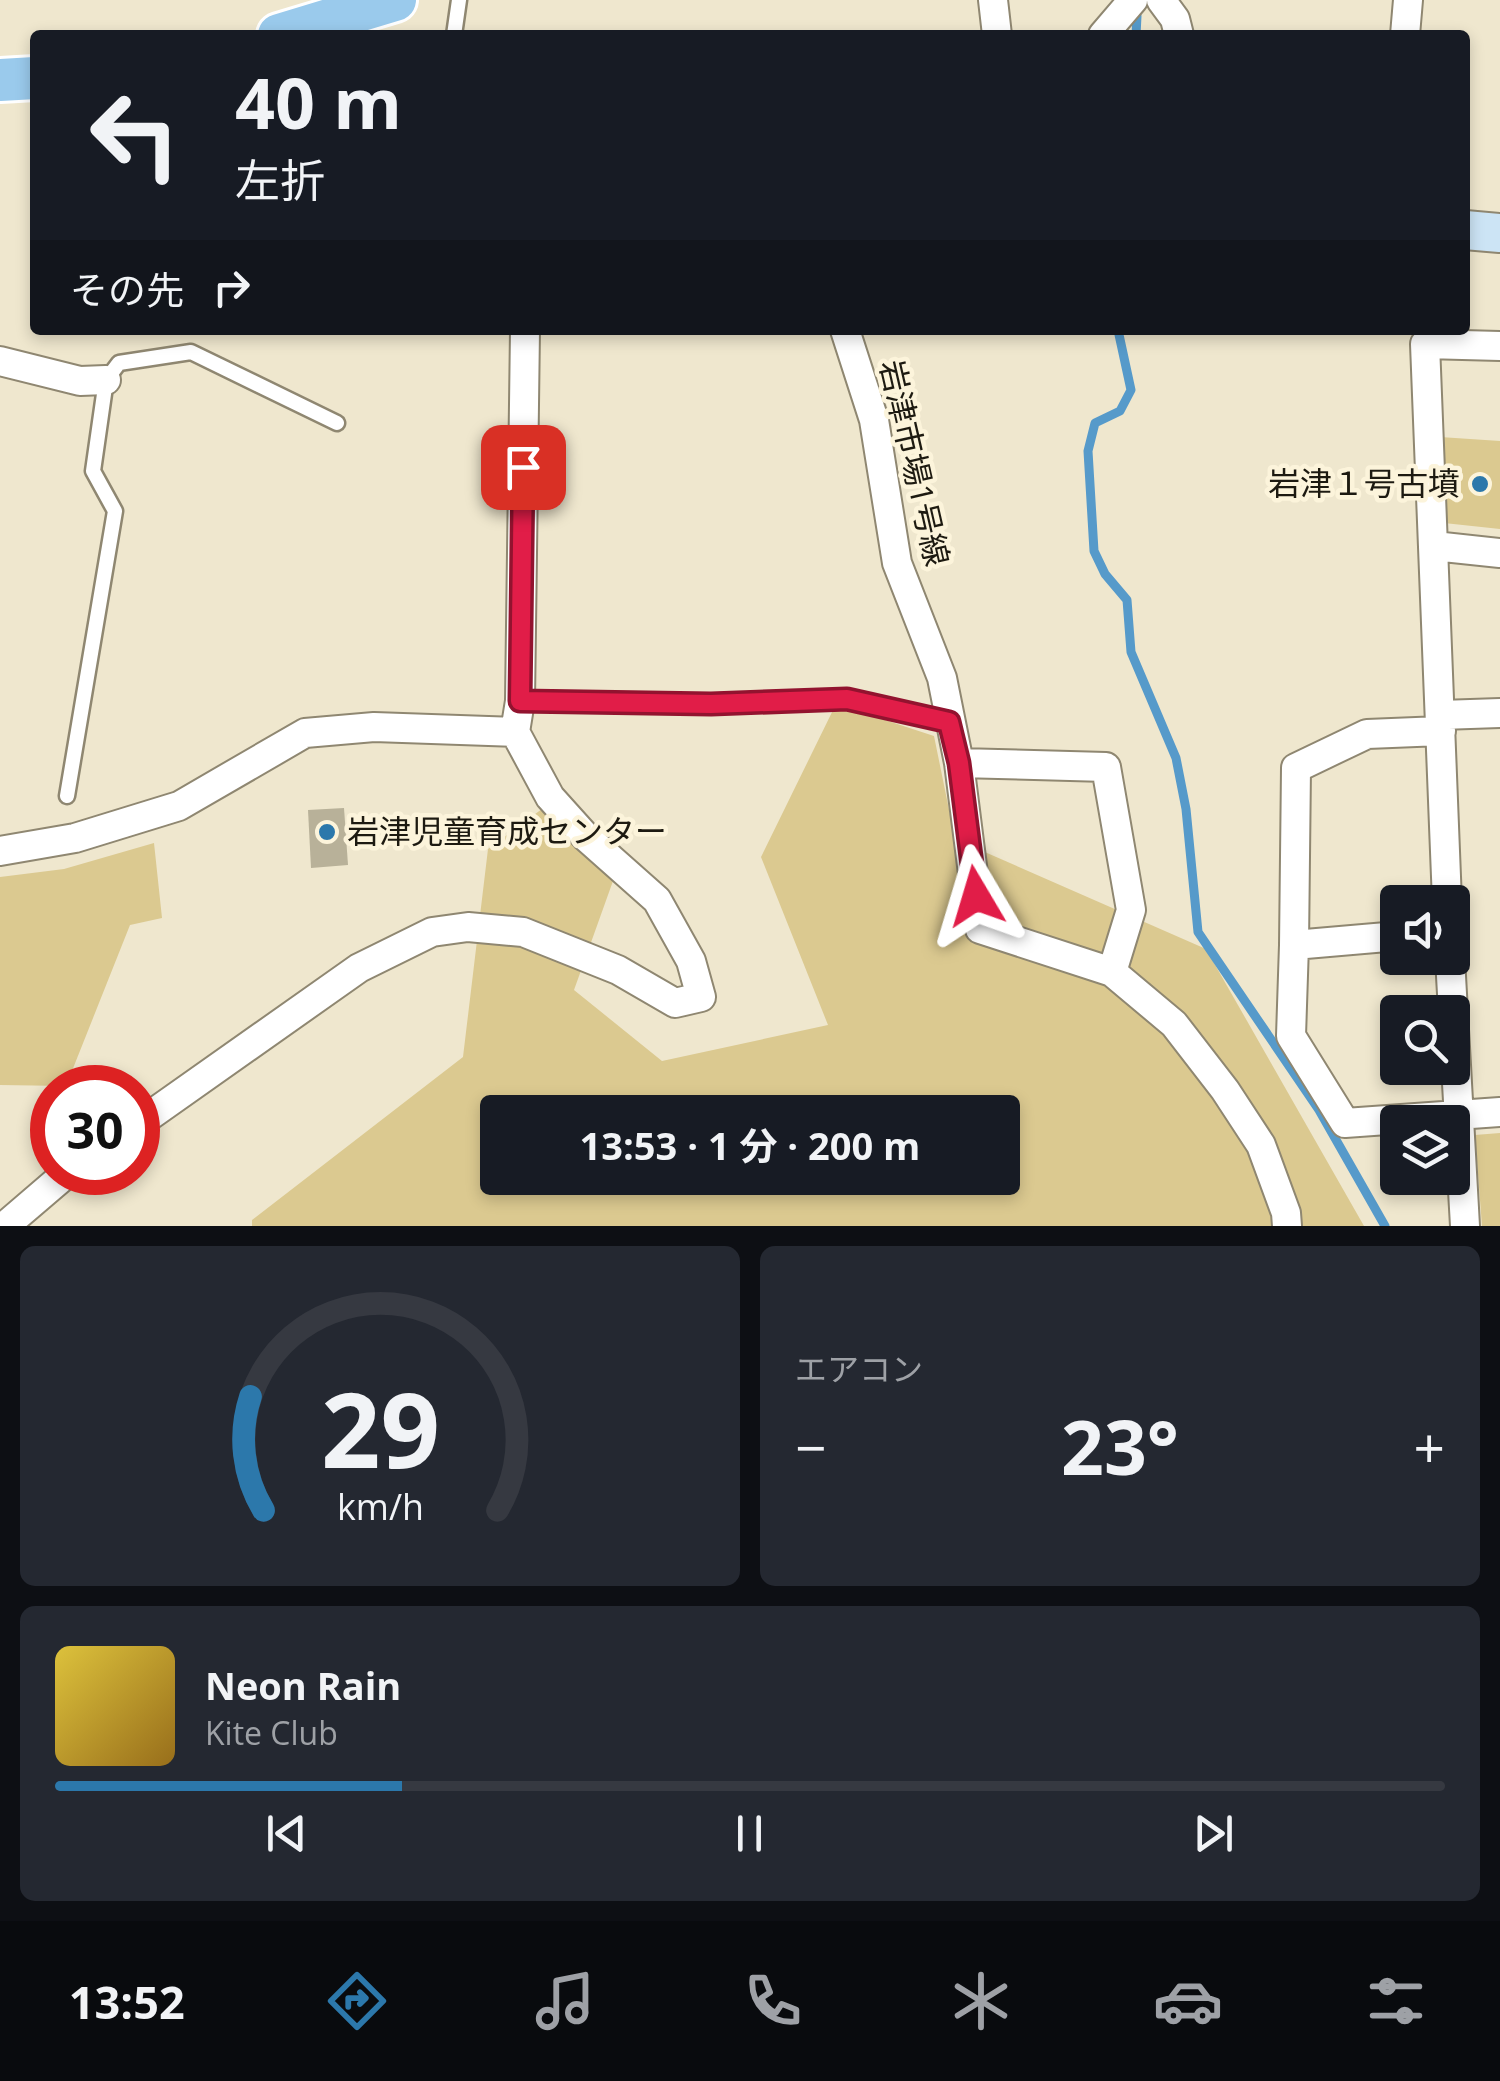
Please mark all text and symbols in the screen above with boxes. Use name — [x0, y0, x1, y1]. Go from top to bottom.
text: 40 m — [235, 54, 402, 150]
icon: left — [70, 70, 200, 200]
text: 左折 — [235, 149, 325, 210]
icon: right — [204, 260, 259, 315]
text: その先 — [70, 263, 184, 315]
street label: 岩津市場1号線 — [871, 355, 960, 570]
pin — [481, 425, 566, 510]
icon: arrive — [496, 440, 551, 495]
place label: 岩津１号古墳 — [1268, 461, 1460, 504]
marker: 岩津１号古墳 — [1469, 473, 1491, 495]
place label: 岩津児童育成センター — [347, 809, 667, 852]
marker: 岩津児童育成センター — [316, 821, 338, 843]
position arrow — [924, 844, 1028, 948]
map controls — [1380, 885, 1470, 1195]
button: sound — [1380, 885, 1470, 975]
button: search — [1380, 995, 1470, 1085]
speed limit sign: 30 — [30, 1065, 160, 1195]
button: layers — [1380, 1105, 1470, 1195]
text: 13:53 · 1 分 · 200 m — [580, 1119, 920, 1171]
text: エアコン — [795, 1347, 923, 1390]
text: 29 — [321, 1357, 439, 1498]
text: 23° — [1061, 1395, 1179, 1497]
text: − — [795, 1409, 826, 1484]
text: + — [1414, 1409, 1445, 1484]
text: km/h — [337, 1482, 423, 1530]
text: Neon Rain — [205, 1659, 401, 1711]
text: Kite Club — [205, 1711, 338, 1754]
icon: previous — [259, 1806, 314, 1861]
icon: pause — [722, 1806, 777, 1861]
icon: next — [1186, 1806, 1241, 1861]
icon: directions — [322, 1966, 392, 2036]
icon: music — [530, 1966, 600, 2036]
icon: phone — [738, 1966, 808, 2036]
icon: climate — [946, 1966, 1016, 2036]
icon: car — [1153, 1966, 1223, 2036]
icon: filters — [1361, 1966, 1431, 2036]
text: 13:52 — [69, 1971, 185, 2032]

